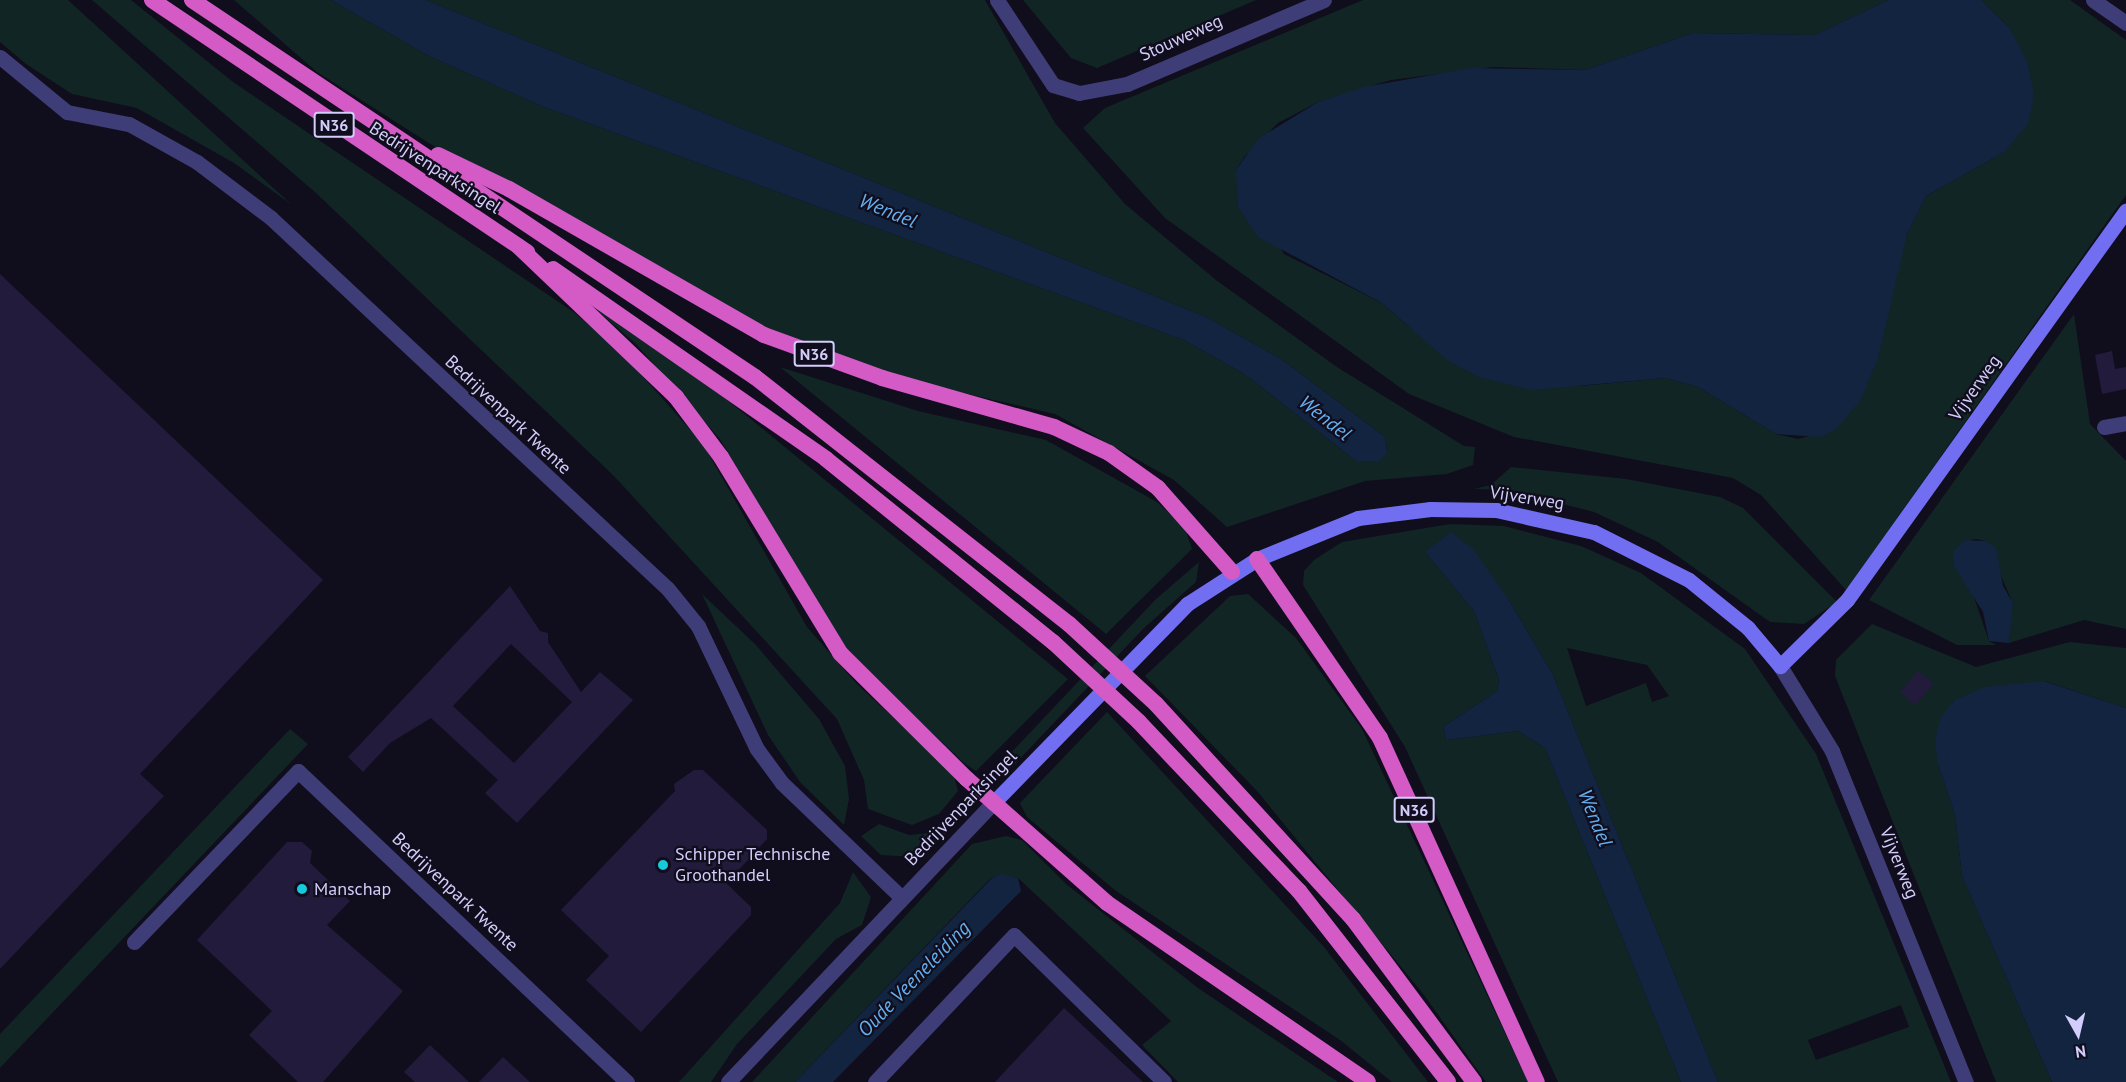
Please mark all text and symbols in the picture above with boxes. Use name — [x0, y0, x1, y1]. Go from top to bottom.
street label: Stouweweg — [1136, 10, 1226, 66]
road number: N36 — [313, 112, 355, 138]
street label: Bedrijvenparksingel — [365, 117, 505, 219]
water label: Wendel — [856, 189, 920, 233]
road number: N36 — [793, 341, 835, 367]
street label: Bedrijvenpark Twente — [440, 351, 576, 479]
street label: Vijverweg — [1945, 351, 2005, 425]
water label: Wendel — [1294, 390, 1356, 446]
street label: Vijverweg — [1488, 481, 1566, 515]
street label: Bedrijvenparksingel — [900, 746, 1022, 870]
water label: Wendel — [1573, 786, 1617, 850]
road number: N36 — [1393, 797, 1435, 823]
street label: Vijverweg — [1875, 824, 1923, 902]
street label: Bedrijvenpark Twente — [387, 828, 523, 956]
place label: Schipper Technische Groothandel — [675, 844, 831, 886]
marker: Schipper Technische Groothandel — [656, 858, 670, 872]
place label: Manschap — [314, 878, 391, 900]
marker: Manschap — [295, 882, 309, 896]
water label: Oude Veeneleiding — [853, 916, 975, 1042]
north arrow — [2048, 1004, 2108, 1064]
text: N — [2074, 1041, 2087, 1062]

